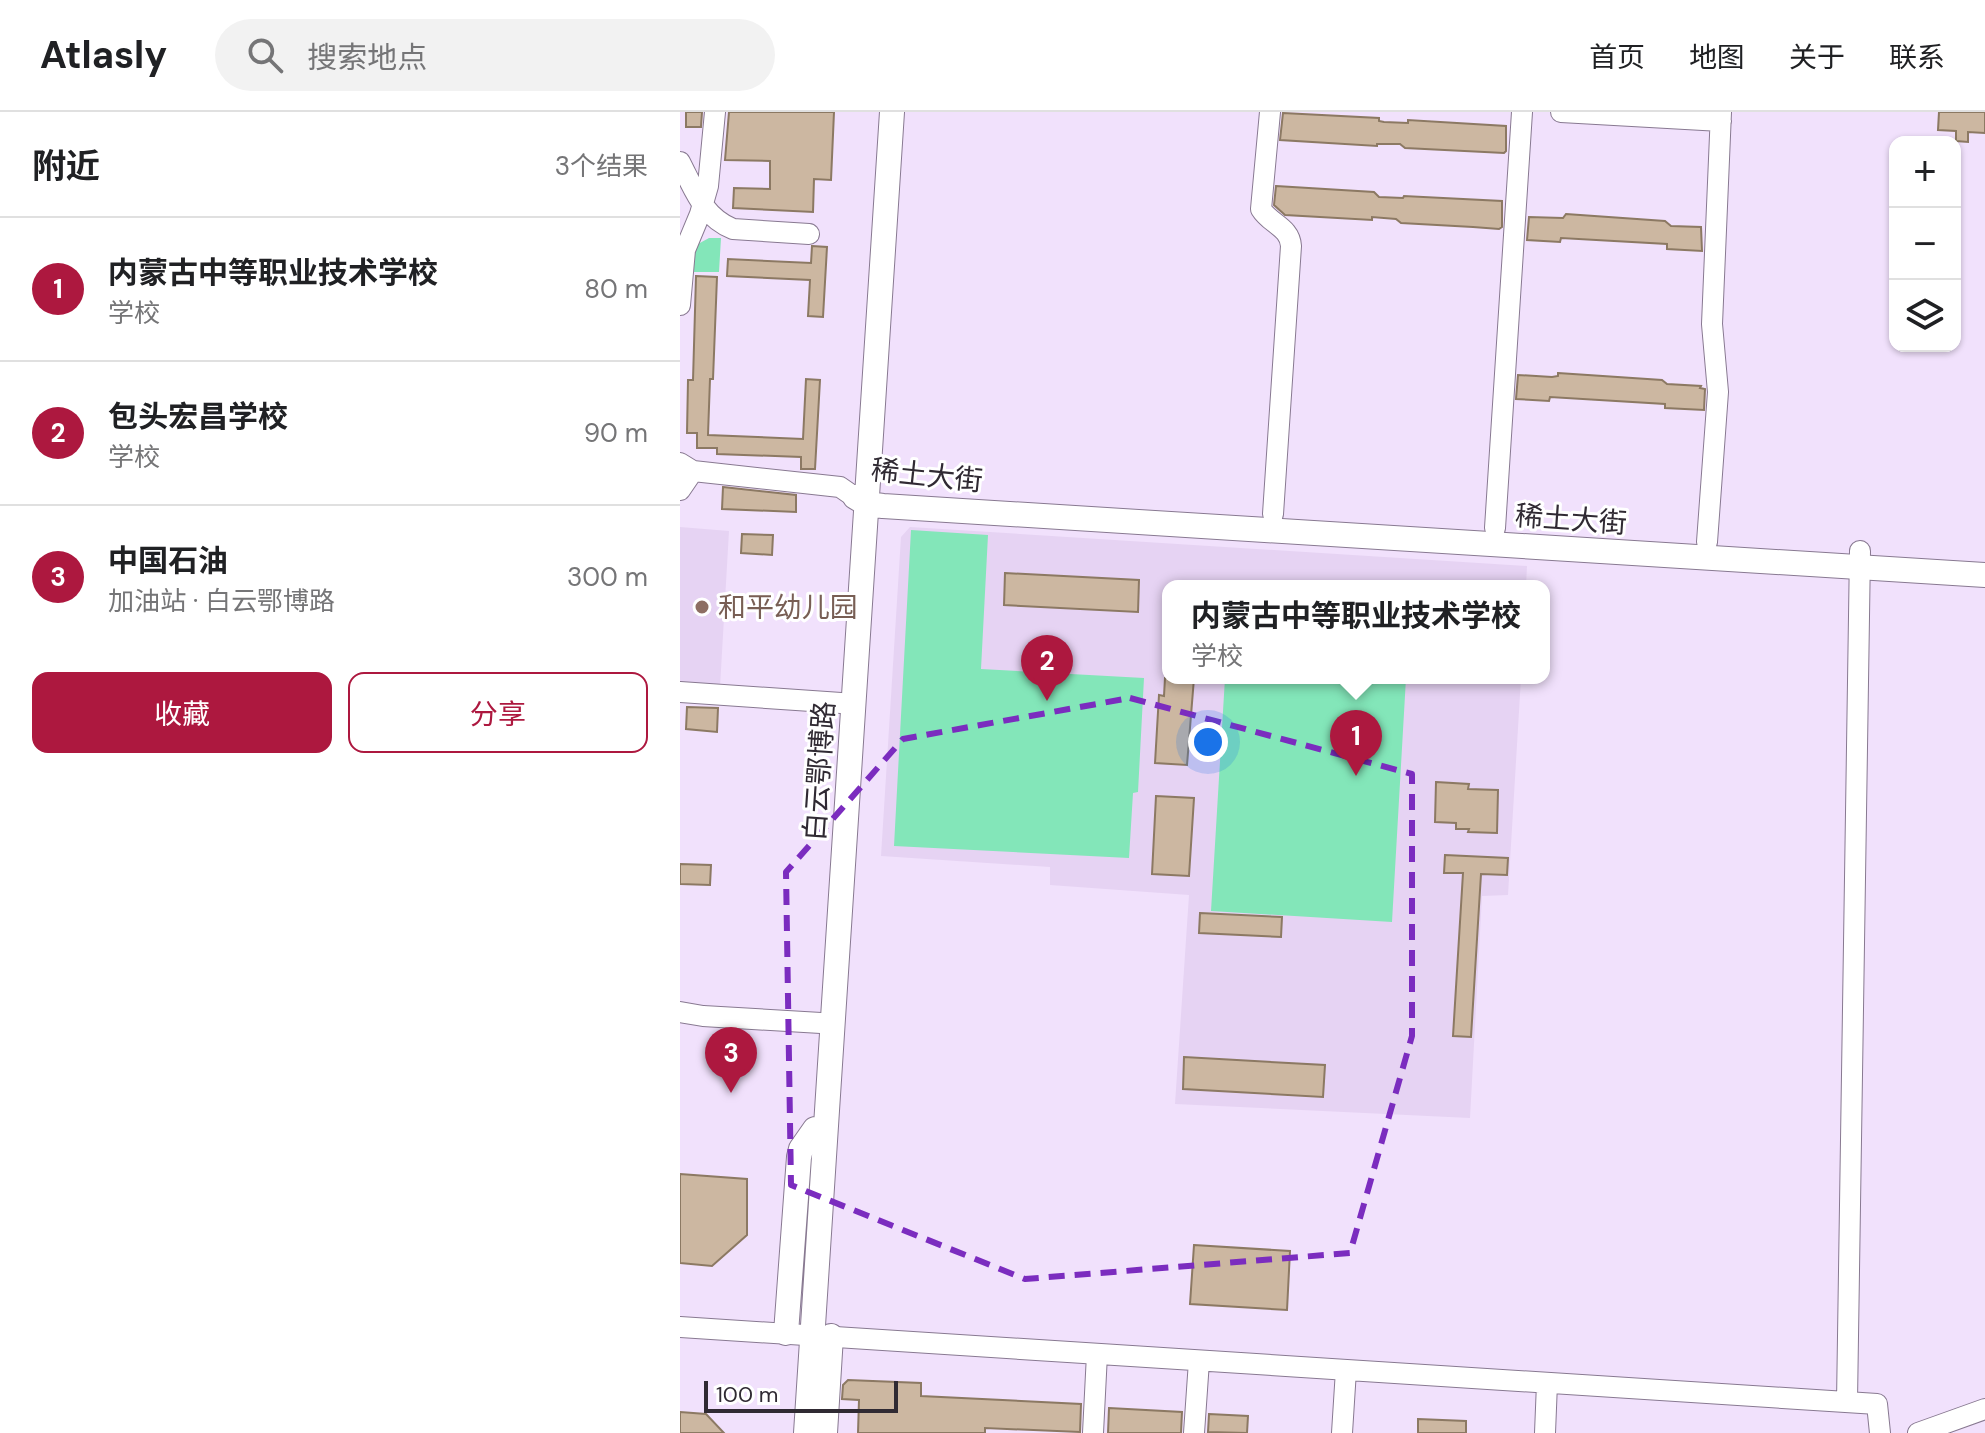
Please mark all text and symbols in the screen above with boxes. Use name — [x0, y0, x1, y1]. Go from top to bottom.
search box — [215, 19, 775, 91]
text: Atlasly — [40, 30, 167, 80]
icon: search — [243, 33, 287, 77]
text: 搜索地点 — [307, 38, 427, 77]
text: 首页 — [1589, 39, 1645, 76]
text: 地图 — [1689, 39, 1745, 76]
text: 关于 — [1789, 39, 1845, 76]
text: 联系 — [1889, 39, 1945, 76]
map controls — [1889, 136, 1961, 352]
button: + — [1889, 136, 1961, 208]
text: 附近 — [32, 144, 100, 189]
text: 3个结果 — [555, 149, 648, 183]
button: − — [1889, 208, 1961, 280]
text: 内蒙古中等职业技术学校 — [108, 253, 438, 292]
text: 1 — [53, 272, 63, 306]
text: 80 m — [584, 272, 648, 306]
button: layers — [1889, 280, 1961, 352]
text: 学校 — [108, 296, 160, 330]
text: 包头宏昌学校 — [108, 397, 288, 436]
text: 2 — [50, 416, 66, 450]
text: 90 m — [584, 416, 648, 450]
text: 学校 — [108, 440, 160, 474]
street label: 稀土大街 — [869, 451, 985, 500]
street label: 稀土大街 — [1514, 497, 1628, 542]
text: 中国石油 — [108, 541, 228, 580]
text: 3 — [50, 560, 66, 594]
text: 300 m — [567, 560, 648, 594]
popup — [1162, 580, 1550, 684]
text: 加油站 · 白云鄂博路 — [108, 584, 335, 618]
place label: 和平幼儿园 — [718, 589, 858, 626]
text: 内蒙古中等职业技术学校 — [1191, 596, 1521, 635]
marker: 和平幼儿园 — [693, 598, 711, 616]
pin: 2 — [1021, 635, 1073, 701]
text: 学校 — [1191, 639, 1243, 673]
button: 收藏 — [32, 672, 332, 753]
button: 分享 — [348, 672, 648, 753]
street label: 白云鄂博路 — [796, 700, 843, 842]
pin: 1 — [1330, 710, 1382, 776]
your location — [1188, 722, 1228, 762]
pin: 3 — [705, 1027, 757, 1093]
scale bar — [704, 1377, 898, 1413]
text: 100 m — [716, 1380, 778, 1409]

